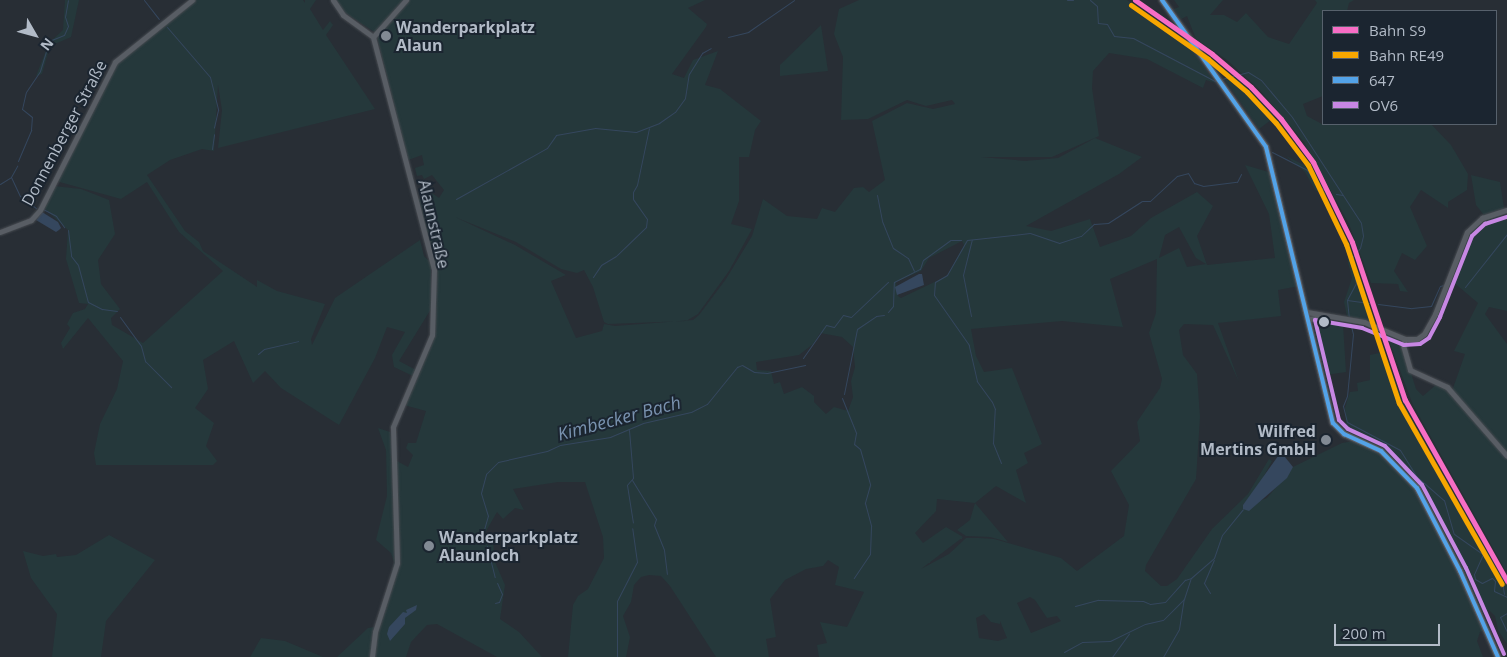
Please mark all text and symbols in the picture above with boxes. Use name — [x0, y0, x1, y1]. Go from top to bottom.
north arrow — [10, 10, 60, 60]
legend — [1322, 10, 1497, 125]
place label: Wanderparkplatz Alaun — [396, 17, 535, 55]
text: Bahn S9 — [1369, 20, 1426, 40]
marker: Wanderparkplatz Alaun — [380, 30, 392, 42]
text: N — [36, 34, 58, 55]
text: Bahn RE49 — [1369, 45, 1444, 65]
street label: Donnenberger Straße — [17, 57, 111, 209]
text: 647 — [1369, 70, 1395, 90]
text: OV6 — [1369, 95, 1398, 115]
street label: Alaunstraße — [414, 178, 454, 270]
unlabelled marker — [1319, 317, 1329, 327]
water label: Kimbecker Bach — [555, 391, 683, 445]
place label: Wilfred Mertins GmbH — [1200, 421, 1316, 459]
marker: Wilfred Mertins GmbH — [1320, 434, 1332, 446]
place label: Wanderparkplatz Alaunloch — [439, 527, 578, 565]
marker: Wanderparkplatz Alaunloch — [423, 540, 435, 552]
scale bar — [1337, 614, 1443, 646]
text: 200 m — [1342, 623, 1386, 643]

